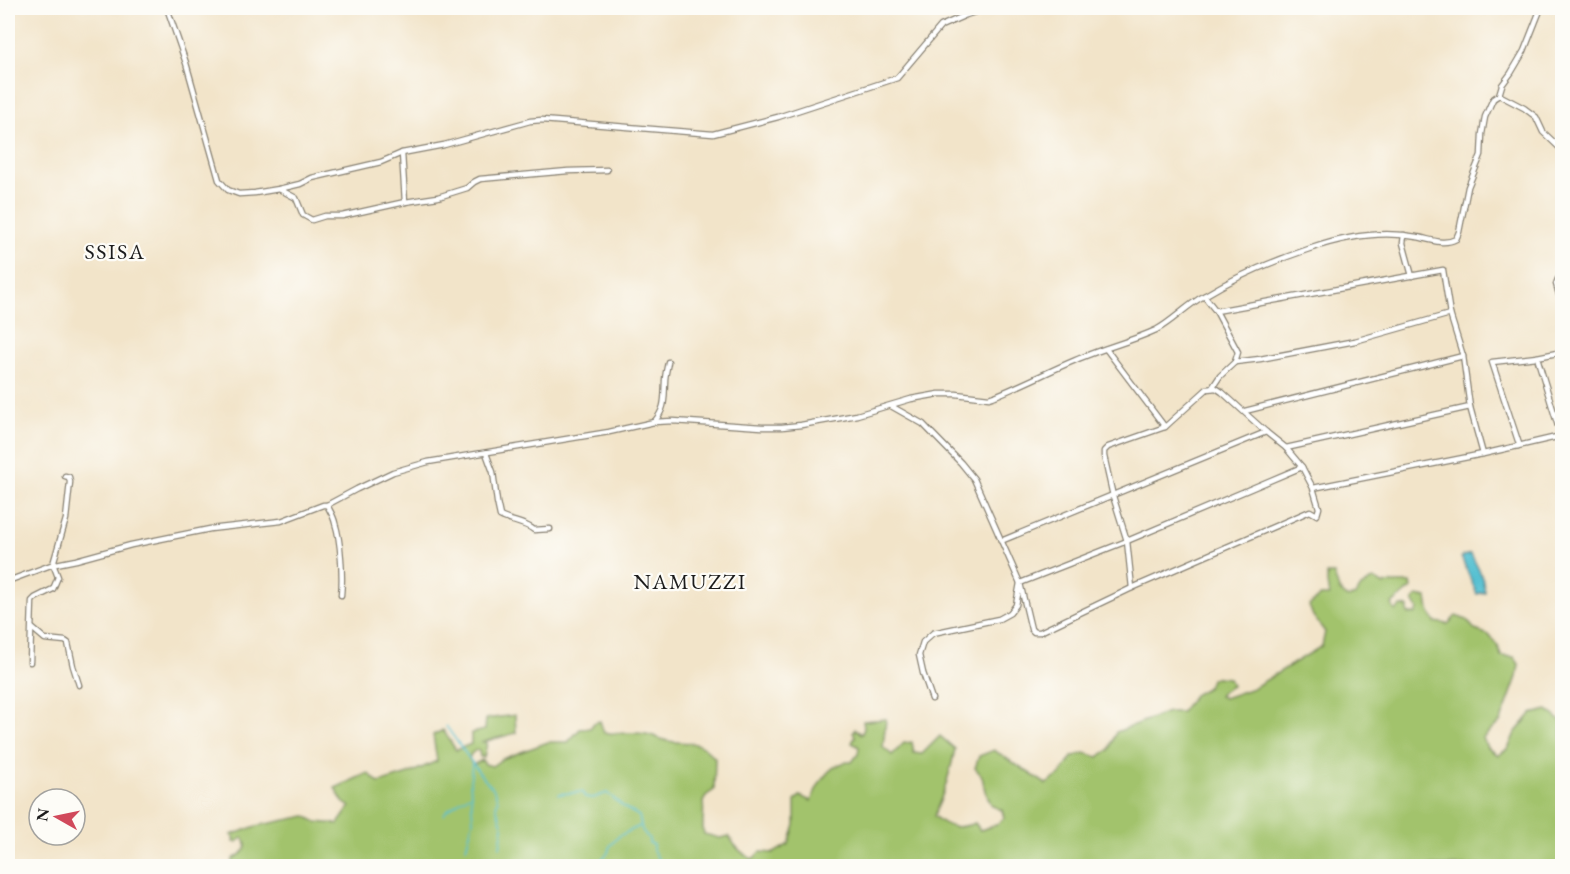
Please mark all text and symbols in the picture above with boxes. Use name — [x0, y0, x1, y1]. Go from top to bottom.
district label: SSISA — [85, 237, 145, 266]
district label: NAMUZZI — [633, 567, 747, 596]
north arrow — [27, 787, 87, 847]
text: N — [31, 807, 54, 823]

